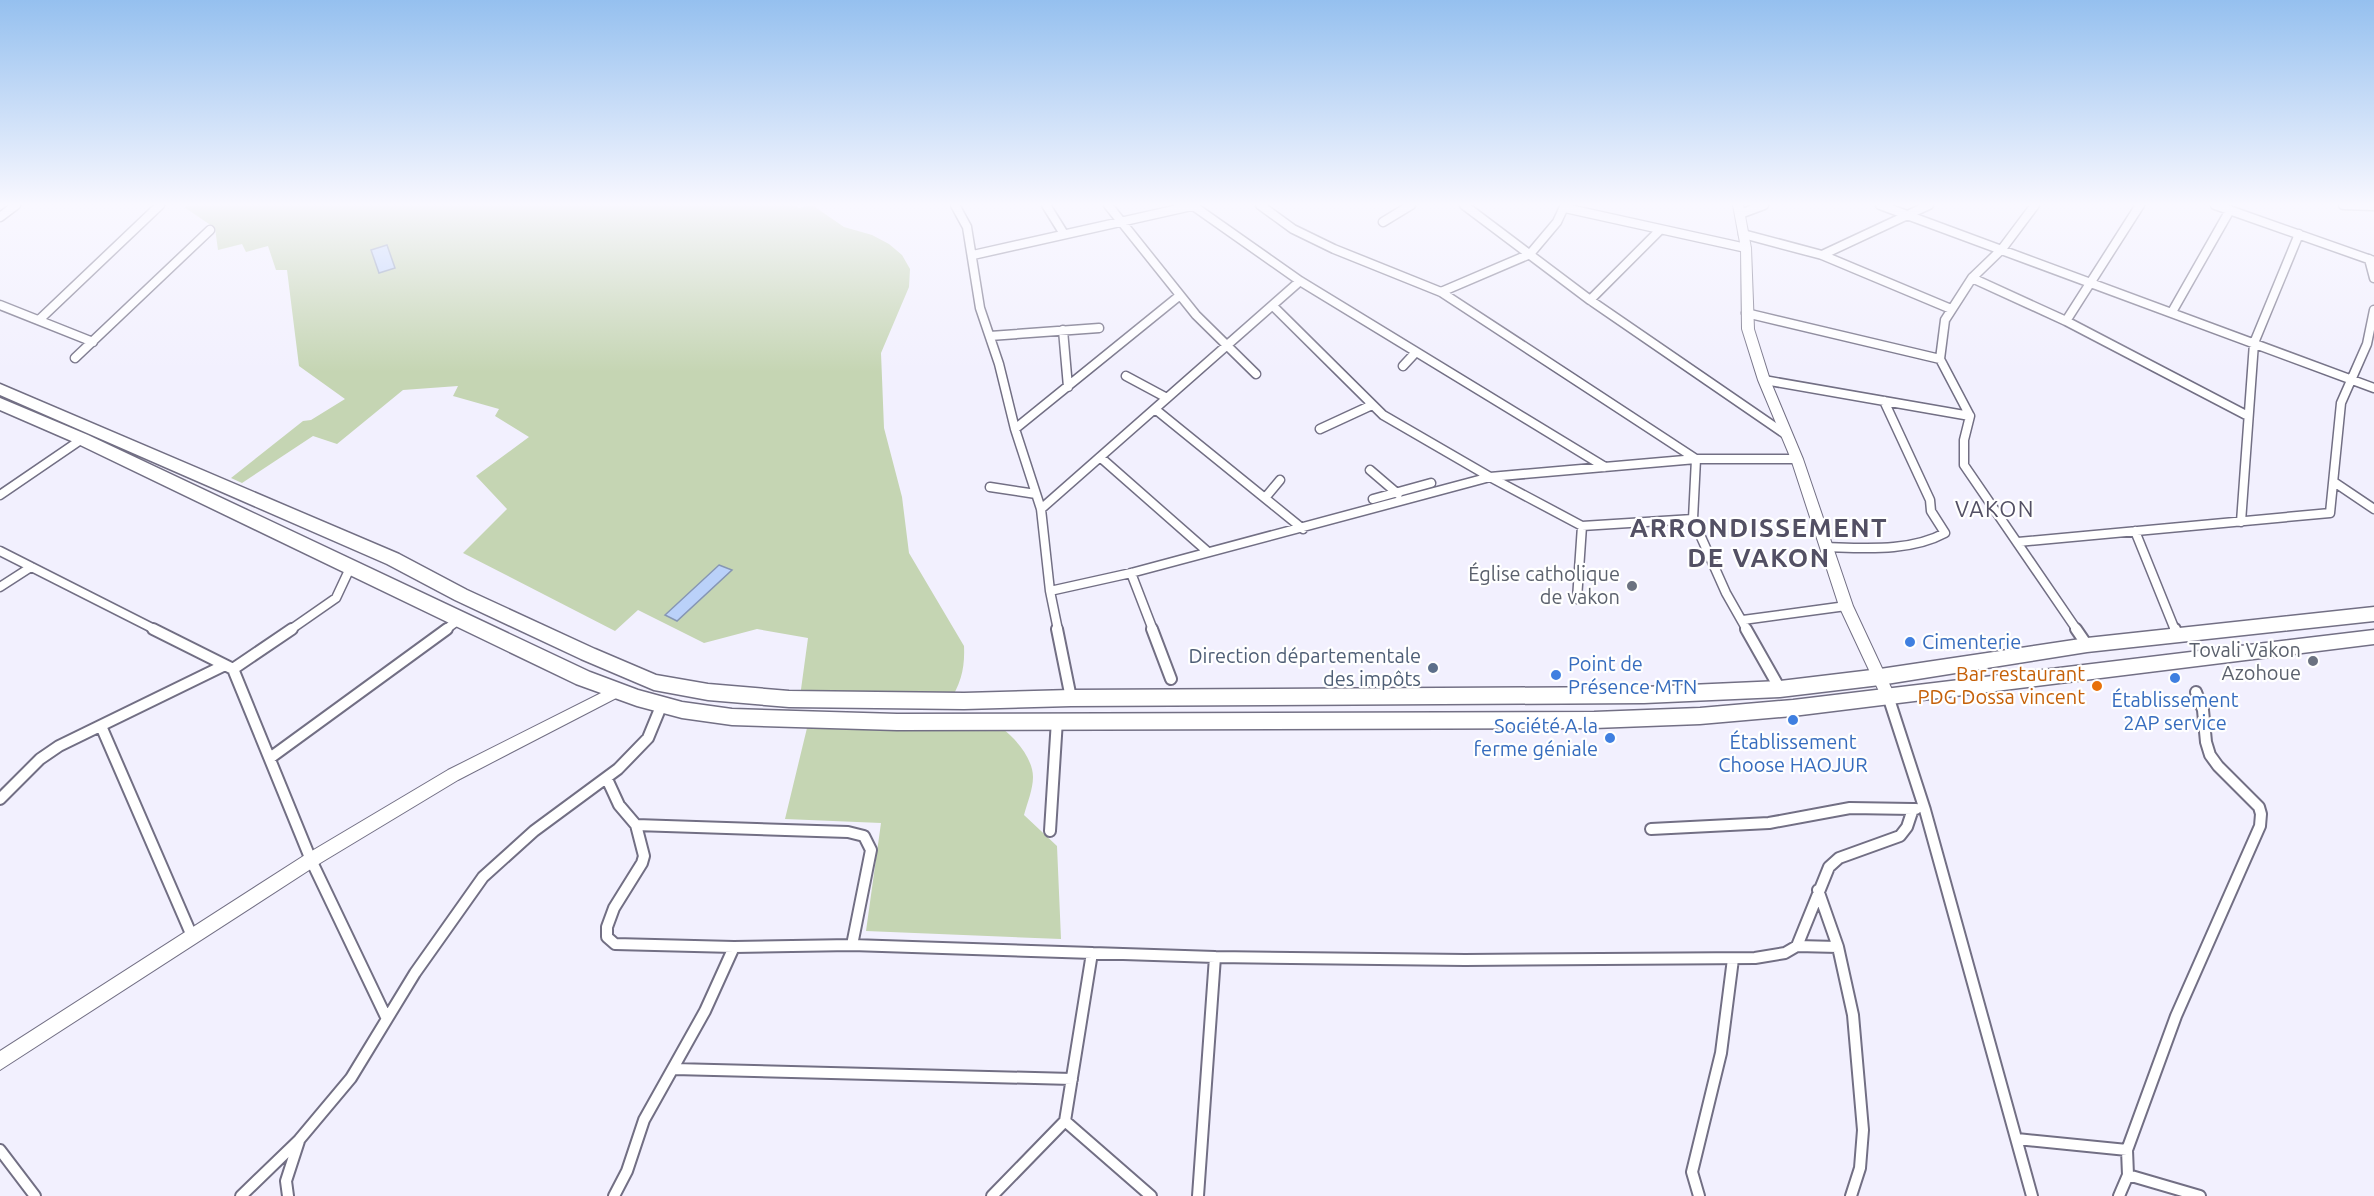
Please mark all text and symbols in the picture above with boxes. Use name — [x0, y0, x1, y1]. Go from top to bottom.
district label: VAKON — [1955, 496, 2035, 521]
district label: ARRONDISSEMENT DE VAKON — [1630, 513, 1888, 572]
place label: Église catholique de vakon — [1468, 562, 1620, 608]
marker: Église catholique de vakon — [1625, 579, 1639, 593]
place label: Cimenterie — [1922, 630, 2021, 653]
marker: Cimenterie — [1903, 635, 1917, 649]
place label: Tovali Vakon Azohoue — [2189, 638, 2301, 684]
place label: Direction départementale des impôts — [1188, 644, 1421, 690]
place label: Point de Présence MTN — [1568, 652, 1697, 698]
marker: Tovali Vakon Azohoue — [2306, 654, 2320, 668]
marker: Direction départementale des impôts — [1426, 661, 1440, 675]
place label: Bar restaurant PDG Dossa vincent — [1917, 662, 2085, 708]
marker: Point de Présence MTN — [1549, 668, 1563, 682]
marker: Établissement 2AP service — [2168, 671, 2182, 685]
marker: Bar restaurant PDG Dossa vincent — [2090, 679, 2104, 693]
place label: Établissement 2AP service — [2111, 688, 2239, 734]
marker: Établissement Choose HAOJUR — [1786, 713, 1800, 727]
place label: Société A la ferme géniale — [1474, 714, 1598, 760]
place label: Établissement Choose HAOJUR — [1718, 730, 1868, 776]
marker: Société A la ferme géniale — [1603, 731, 1617, 745]

